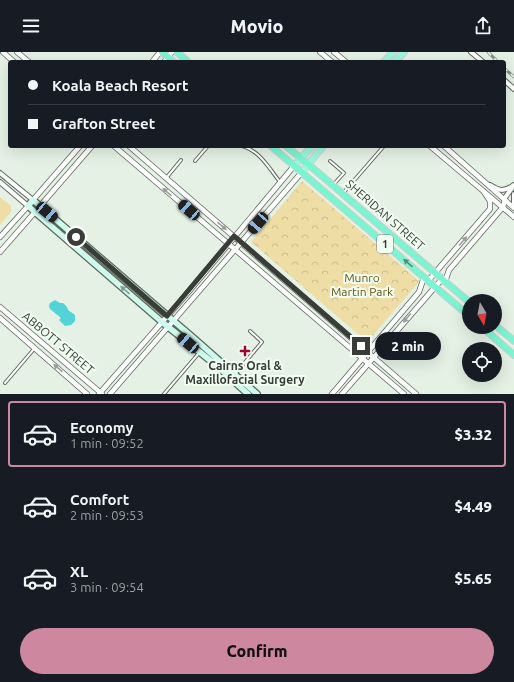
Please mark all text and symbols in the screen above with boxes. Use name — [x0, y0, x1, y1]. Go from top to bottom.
icon: menu — [20, 15, 42, 37]
icon: share — [472, 15, 494, 37]
text: Movio — [231, 16, 283, 36]
text: Koala Beach Resort — [52, 77, 188, 94]
text: Grafton Street — [52, 115, 155, 132]
street label: SHERIDAN STREET — [343, 177, 428, 253]
one-way arrow — [162, 187, 173, 196]
car — [176, 198, 202, 222]
car — [34, 200, 60, 224]
car — [246, 210, 270, 236]
one-way arrow — [217, 222, 227, 231]
route start — [67, 228, 85, 246]
road number: 1 — [377, 235, 393, 253]
one-way arrow — [458, 236, 467, 247]
one-way arrow — [402, 259, 413, 268]
park label: Munro Martin Park — [331, 271, 393, 298]
one-way arrow — [120, 285, 130, 294]
north arrow — [462, 294, 502, 334]
map controls — [462, 294, 502, 382]
street label: ABBOTT STREET — [20, 309, 97, 376]
one-way arrow — [402, 313, 411, 324]
car — [175, 331, 201, 355]
callout: 2 min — [375, 332, 441, 360]
route end — [352, 337, 370, 355]
text: 2 min — [391, 339, 425, 353]
button: locate — [462, 342, 502, 382]
marker: Cairns Oral & Maxillofacial Surgery — [239, 345, 251, 357]
place label: Cairns Oral & Maxillofacial Surgery — [185, 359, 305, 386]
one-way arrow — [52, 364, 63, 373]
icon: car — [22, 416, 58, 452]
text: Economy — [70, 419, 134, 436]
text: $3.32 — [454, 426, 492, 443]
text: 1 min · 09:52 — [70, 436, 144, 450]
icon: car — [22, 488, 58, 524]
text: Comfort — [70, 491, 129, 508]
text: $4.49 — [454, 498, 492, 515]
text: 2 min · 09:53 — [70, 508, 144, 522]
icon: car — [22, 560, 58, 596]
text: XL — [70, 563, 88, 580]
text: $5.65 — [454, 570, 492, 587]
text: 3 min · 09:54 — [70, 580, 144, 594]
button: Confirm — [20, 628, 494, 674]

